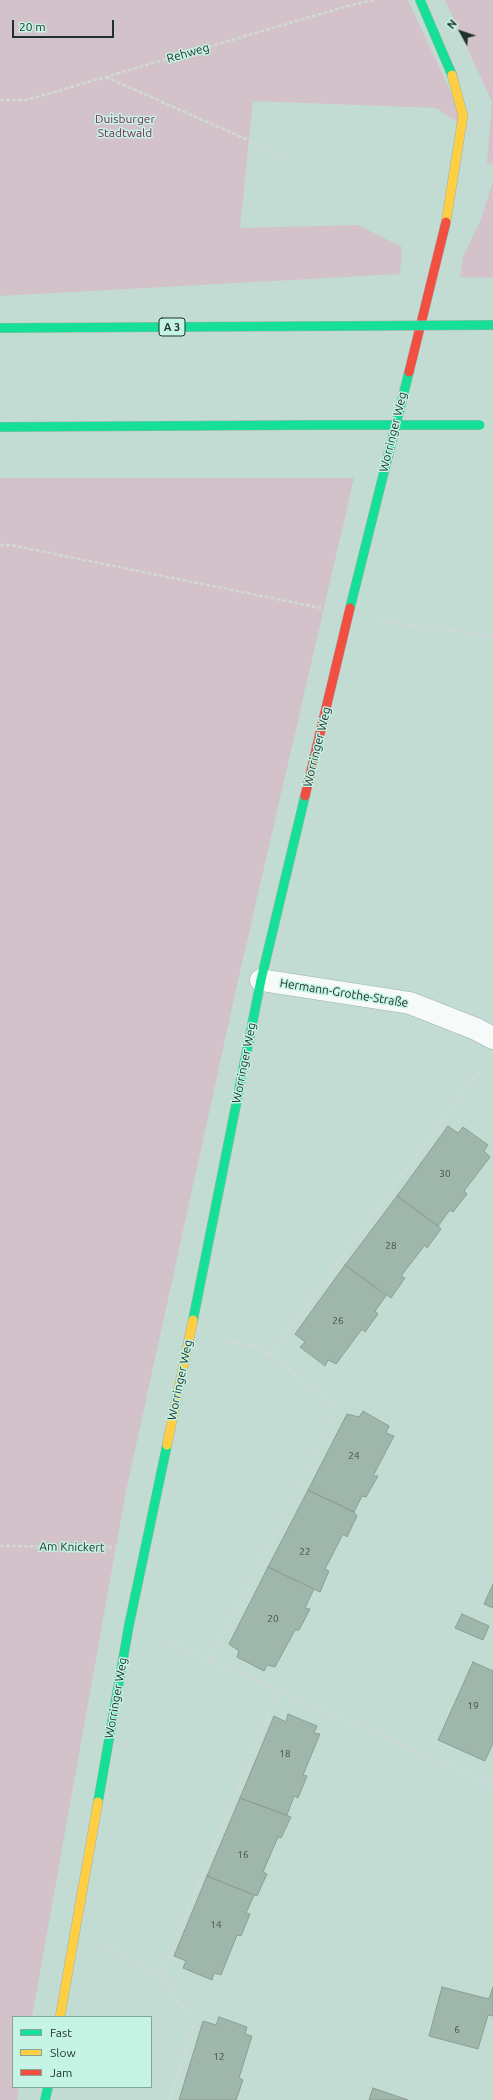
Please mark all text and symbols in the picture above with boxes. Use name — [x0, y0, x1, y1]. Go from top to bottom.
scale bar — [14, 12, 116, 38]
north arrow — [441, 12, 481, 52]
text: N — [445, 17, 459, 31]
text: 20 m — [19, 20, 46, 33]
street label: Rehweg — [165, 40, 211, 66]
park label: Duisburger Stadtwald — [95, 112, 155, 140]
road number: A 3 — [159, 318, 185, 336]
street label: Worringer Weg — [376, 390, 410, 474]
street label: Worringer Weg — [300, 705, 334, 789]
street label: Hermann-Grothe-Straße — [279, 976, 409, 1010]
street label: Worringer Weg — [229, 1021, 259, 1105]
house number: 30 — [439, 1168, 451, 1180]
house number: 28 — [385, 1240, 397, 1252]
house number: 26 — [332, 1315, 344, 1327]
street label: Worringer Weg — [164, 1338, 196, 1422]
house number: 24 — [348, 1450, 360, 1462]
street label: Am Knickert — [39, 1539, 105, 1555]
house number: 22 — [299, 1546, 311, 1558]
house number: 20 — [267, 1613, 279, 1625]
street label: Worringer Weg — [102, 1656, 130, 1740]
house number: 19 — [467, 1700, 479, 1712]
house number: 18 — [279, 1748, 291, 1760]
house number: 16 — [237, 1849, 249, 1861]
house number: 14 — [210, 1919, 222, 1931]
legend — [12, 2016, 152, 2088]
house number: 6 — [454, 2024, 460, 2036]
text: Fast — [50, 2026, 72, 2039]
text: Slow — [50, 2046, 76, 2059]
house number: 12 — [213, 2051, 225, 2063]
text: Jam — [50, 2066, 72, 2079]

